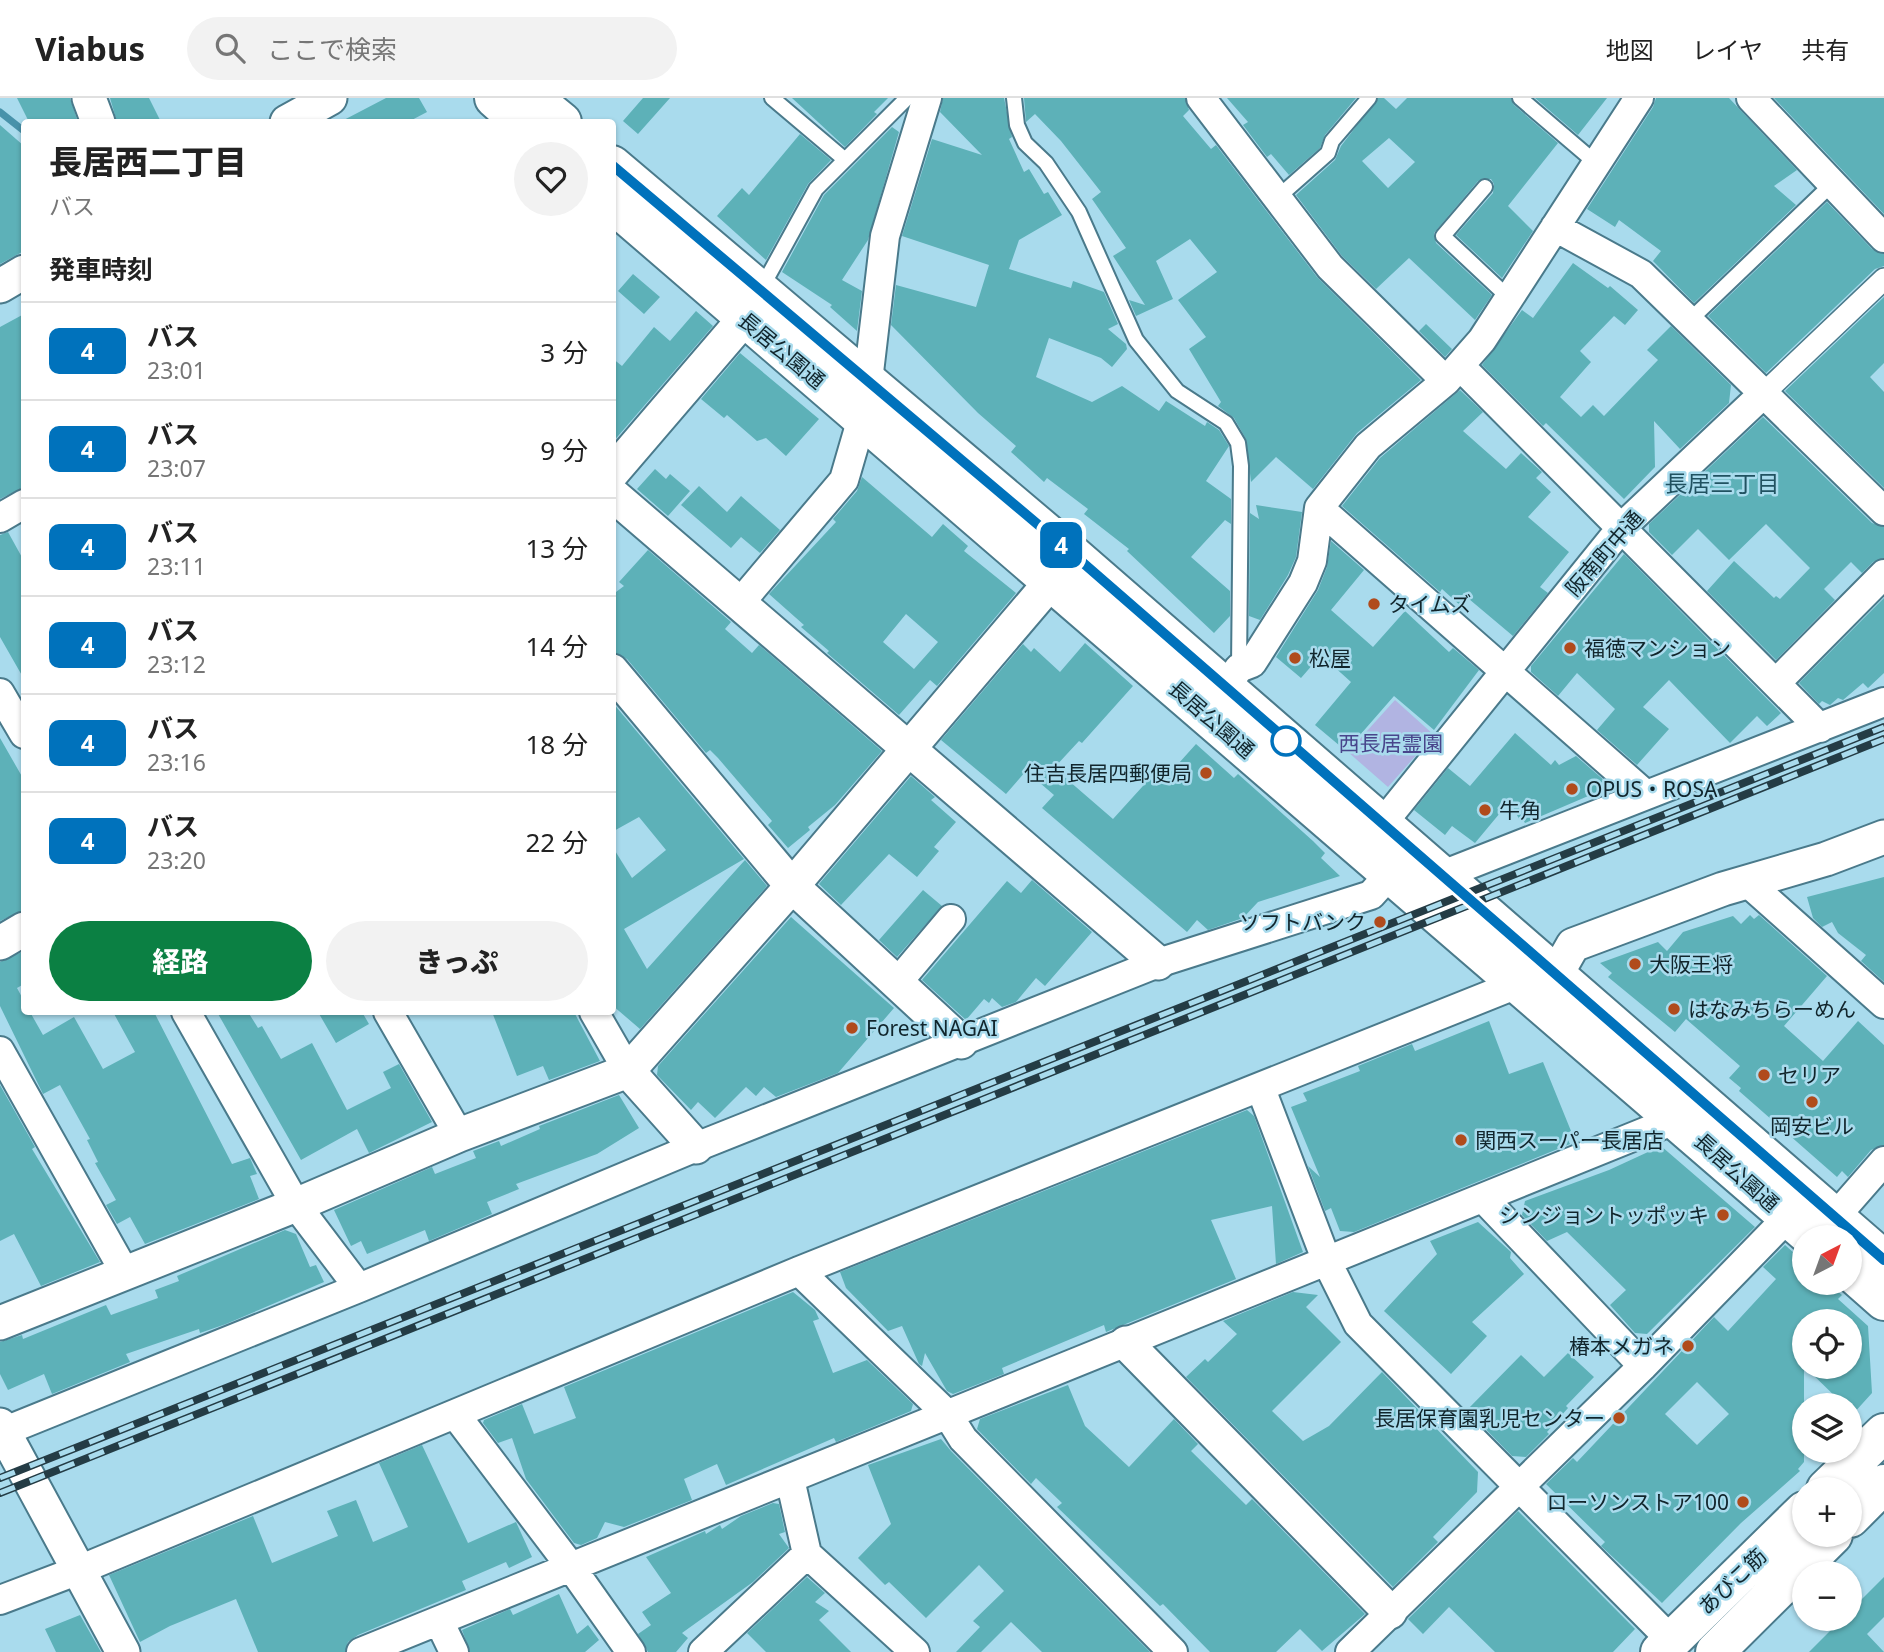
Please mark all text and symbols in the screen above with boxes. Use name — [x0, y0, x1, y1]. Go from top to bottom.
search box — [187, 17, 677, 80]
text: Viabus — [35, 26, 145, 71]
icon: search — [211, 29, 249, 67]
text: ここで検索 — [267, 31, 397, 67]
text: 地図 — [1606, 33, 1654, 66]
text: レイヤ — [1692, 33, 1763, 66]
text: 共有 — [1801, 33, 1849, 66]
text: 長居西二丁目 — [49, 139, 247, 184]
button: heart — [514, 142, 588, 216]
text: バス — [49, 190, 95, 222]
text: 発車時刻 — [49, 251, 153, 287]
street label: 長居公園通 — [733, 306, 831, 394]
text: バス — [147, 318, 199, 354]
text: 4 — [81, 334, 94, 367]
text: 3 分 — [540, 334, 588, 370]
text: 23:01 — [147, 354, 206, 386]
text: バス — [147, 416, 199, 452]
text: 4 — [81, 432, 94, 465]
text: 9 分 — [540, 432, 588, 468]
text: 23:07 — [147, 452, 206, 484]
district label: 長居三丁目 — [1665, 467, 1780, 499]
street label: 阪南町中通 — [1559, 504, 1649, 602]
text: バス — [147, 514, 199, 550]
line badge: 4 — [1038, 522, 1084, 568]
text: 4 — [1054, 528, 1068, 561]
text: 4 — [81, 530, 94, 563]
text: 13 分 — [525, 530, 588, 566]
text: 23:11 — [147, 550, 206, 582]
place label: タイムズ — [1388, 590, 1472, 618]
marker: タイムズ — [1366, 596, 1382, 612]
text: バス — [147, 612, 199, 648]
text: 4 — [81, 628, 94, 661]
text: 14 分 — [525, 628, 588, 664]
place label: 福徳マンション — [1584, 634, 1731, 662]
marker: 福徳マンション — [1562, 640, 1578, 656]
place label: 松屋 — [1309, 644, 1351, 672]
text: 23:12 — [147, 648, 206, 680]
marker: 松屋 — [1287, 650, 1303, 666]
street label: 長居公園通 — [1163, 674, 1261, 764]
text: バス — [147, 710, 199, 746]
text: 4 — [81, 726, 94, 759]
text: 18 分 — [525, 726, 588, 762]
unlabelled marker — [1271, 726, 1301, 756]
park label: 西長居霊園 — [1339, 729, 1444, 757]
text: 23:16 — [147, 746, 206, 778]
place label: 住吉長居四郵便局 — [1024, 759, 1192, 787]
marker: 住吉長居四郵便局 — [1198, 765, 1214, 781]
place label: OPUS・ROSA — [1586, 775, 1718, 803]
marker: OPUS・ROSA — [1564, 781, 1580, 797]
place label: 牛角 — [1499, 796, 1541, 824]
marker: 牛角 — [1477, 802, 1493, 818]
text: バス — [147, 808, 199, 844]
text: 4 — [81, 824, 94, 857]
text: 22 分 — [525, 824, 588, 860]
text: 23:20 — [147, 844, 206, 876]
place label: ソフトバンク — [1239, 908, 1366, 936]
marker: ソフトバンク — [1372, 914, 1388, 930]
button: 経路 — [49, 921, 312, 1001]
button: きっぷ — [326, 921, 588, 1001]
place label: 大阪王将 — [1649, 950, 1733, 978]
marker: 大阪王将 — [1627, 956, 1643, 972]
place label: はなみちらーめん — [1688, 995, 1856, 1023]
marker: はなみちらーめん — [1666, 1001, 1682, 1017]
place label: Forest NAGAI — [866, 1014, 998, 1042]
marker: Forest NAGAI — [844, 1020, 860, 1036]
place label: セリア — [1778, 1061, 1841, 1089]
marker: セリア — [1756, 1067, 1772, 1083]
marker: 岡安ビル — [1804, 1094, 1820, 1110]
place label: 岡安ビル — [1770, 1112, 1854, 1140]
place label: 関西スーパー長居店 — [1475, 1126, 1664, 1154]
street label: 長居公園通 — [1689, 1126, 1785, 1218]
marker: 関西スーパー長居店 — [1453, 1132, 1469, 1148]
place label: シンジョントッポッキ — [1499, 1201, 1709, 1229]
marker: シンジョントッポッキ — [1715, 1207, 1731, 1223]
north arrow — [1792, 1225, 1862, 1295]
map controls — [1792, 1225, 1862, 1631]
button: locate — [1792, 1309, 1862, 1379]
place label: 椿本メガネ — [1569, 1332, 1674, 1360]
marker: 椿本メガネ — [1680, 1338, 1696, 1354]
button: layers — [1792, 1393, 1862, 1463]
place label: 長居保育園乳児センター — [1374, 1404, 1605, 1432]
marker: 長居保育園乳児センター — [1611, 1410, 1627, 1426]
button: + — [1792, 1477, 1862, 1547]
place label: ローソンストア100 — [1546, 1488, 1729, 1516]
marker: ローソンストア100 — [1735, 1494, 1751, 1510]
street label: あびこ筋 — [1692, 1542, 1772, 1620]
button: − — [1792, 1561, 1862, 1631]

